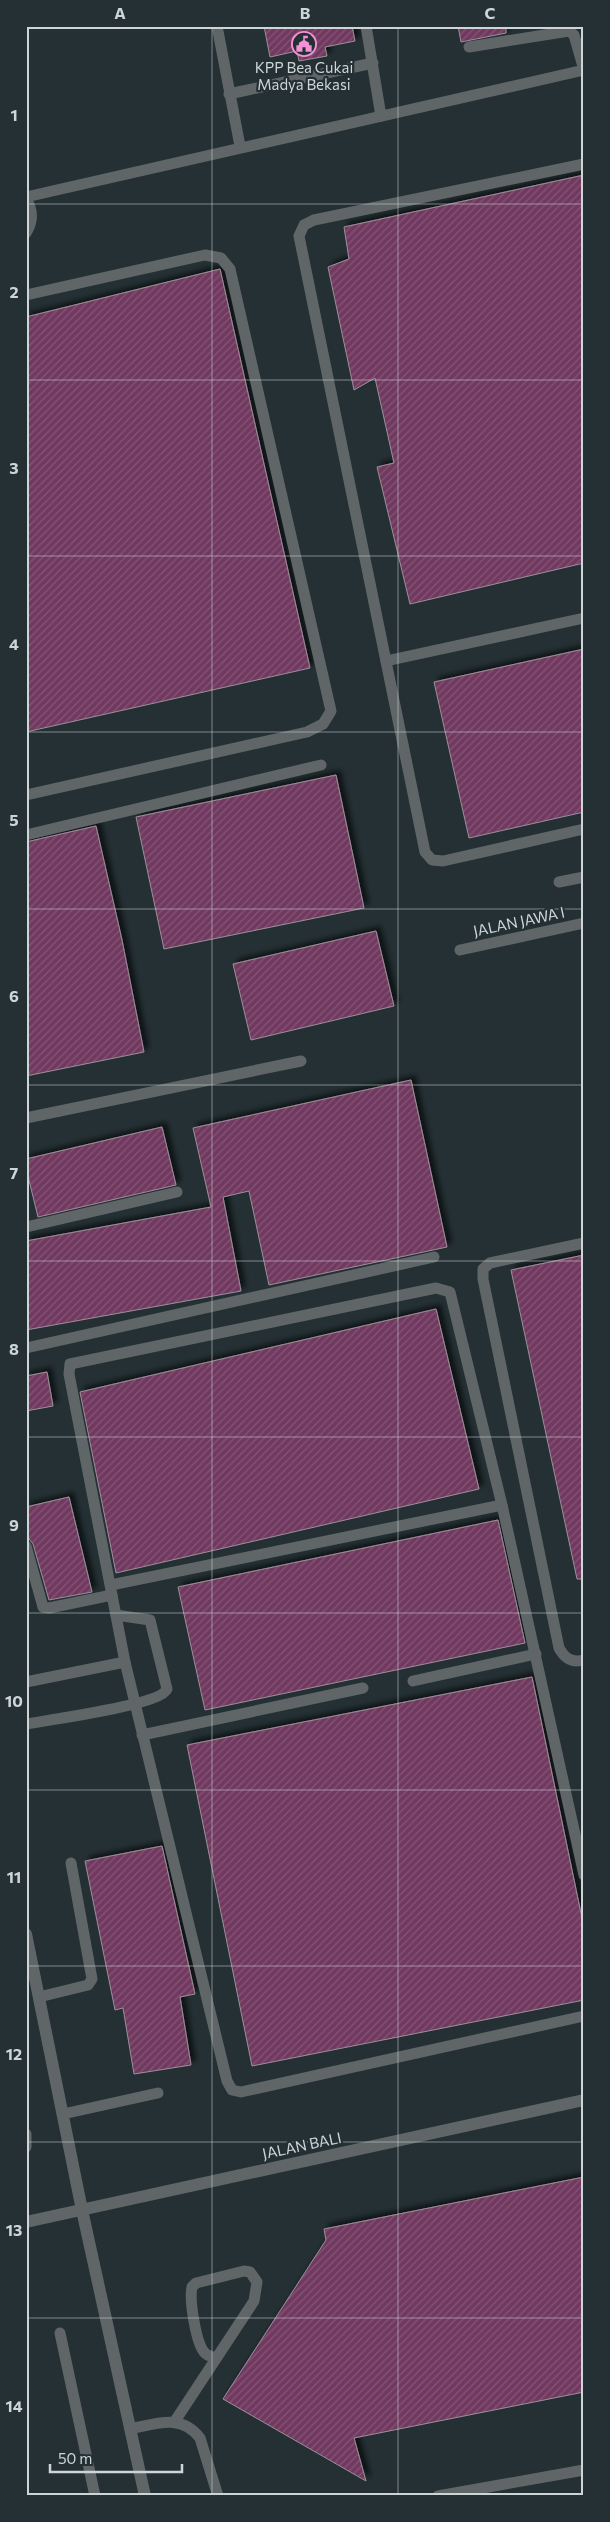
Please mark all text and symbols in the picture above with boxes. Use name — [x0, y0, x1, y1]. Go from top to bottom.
text: A — [114, 3, 126, 22]
text: B — [300, 3, 311, 22]
text: C — [485, 3, 496, 22]
public building icon: KPP Bea Cukai Madya Bekasi — [291, 31, 317, 57]
place label: KPP Bea Cukai Madya Bekasi — [255, 58, 353, 93]
text: 1 — [10, 105, 18, 124]
text: 2 — [9, 282, 19, 301]
text: 3 — [9, 458, 19, 477]
text: 4 — [9, 634, 19, 653]
text: 5 — [9, 810, 19, 829]
street label: JALAN JAWA I — [471, 903, 566, 940]
text: 6 — [9, 986, 19, 1005]
text: 7 — [10, 1163, 19, 1182]
text: 8 — [9, 1339, 19, 1358]
text: 9 — [9, 1515, 19, 1534]
text: 10 — [5, 1691, 23, 1710]
text: 11 — [7, 1867, 21, 1886]
text: 12 — [6, 2044, 22, 2063]
street label: JALAN BALI — [260, 2128, 343, 2162]
text: 13 — [6, 2220, 22, 2239]
text: 14 — [5, 2396, 23, 2415]
scale bar — [50, 2442, 182, 2474]
text: 50 m — [58, 2449, 92, 2467]

